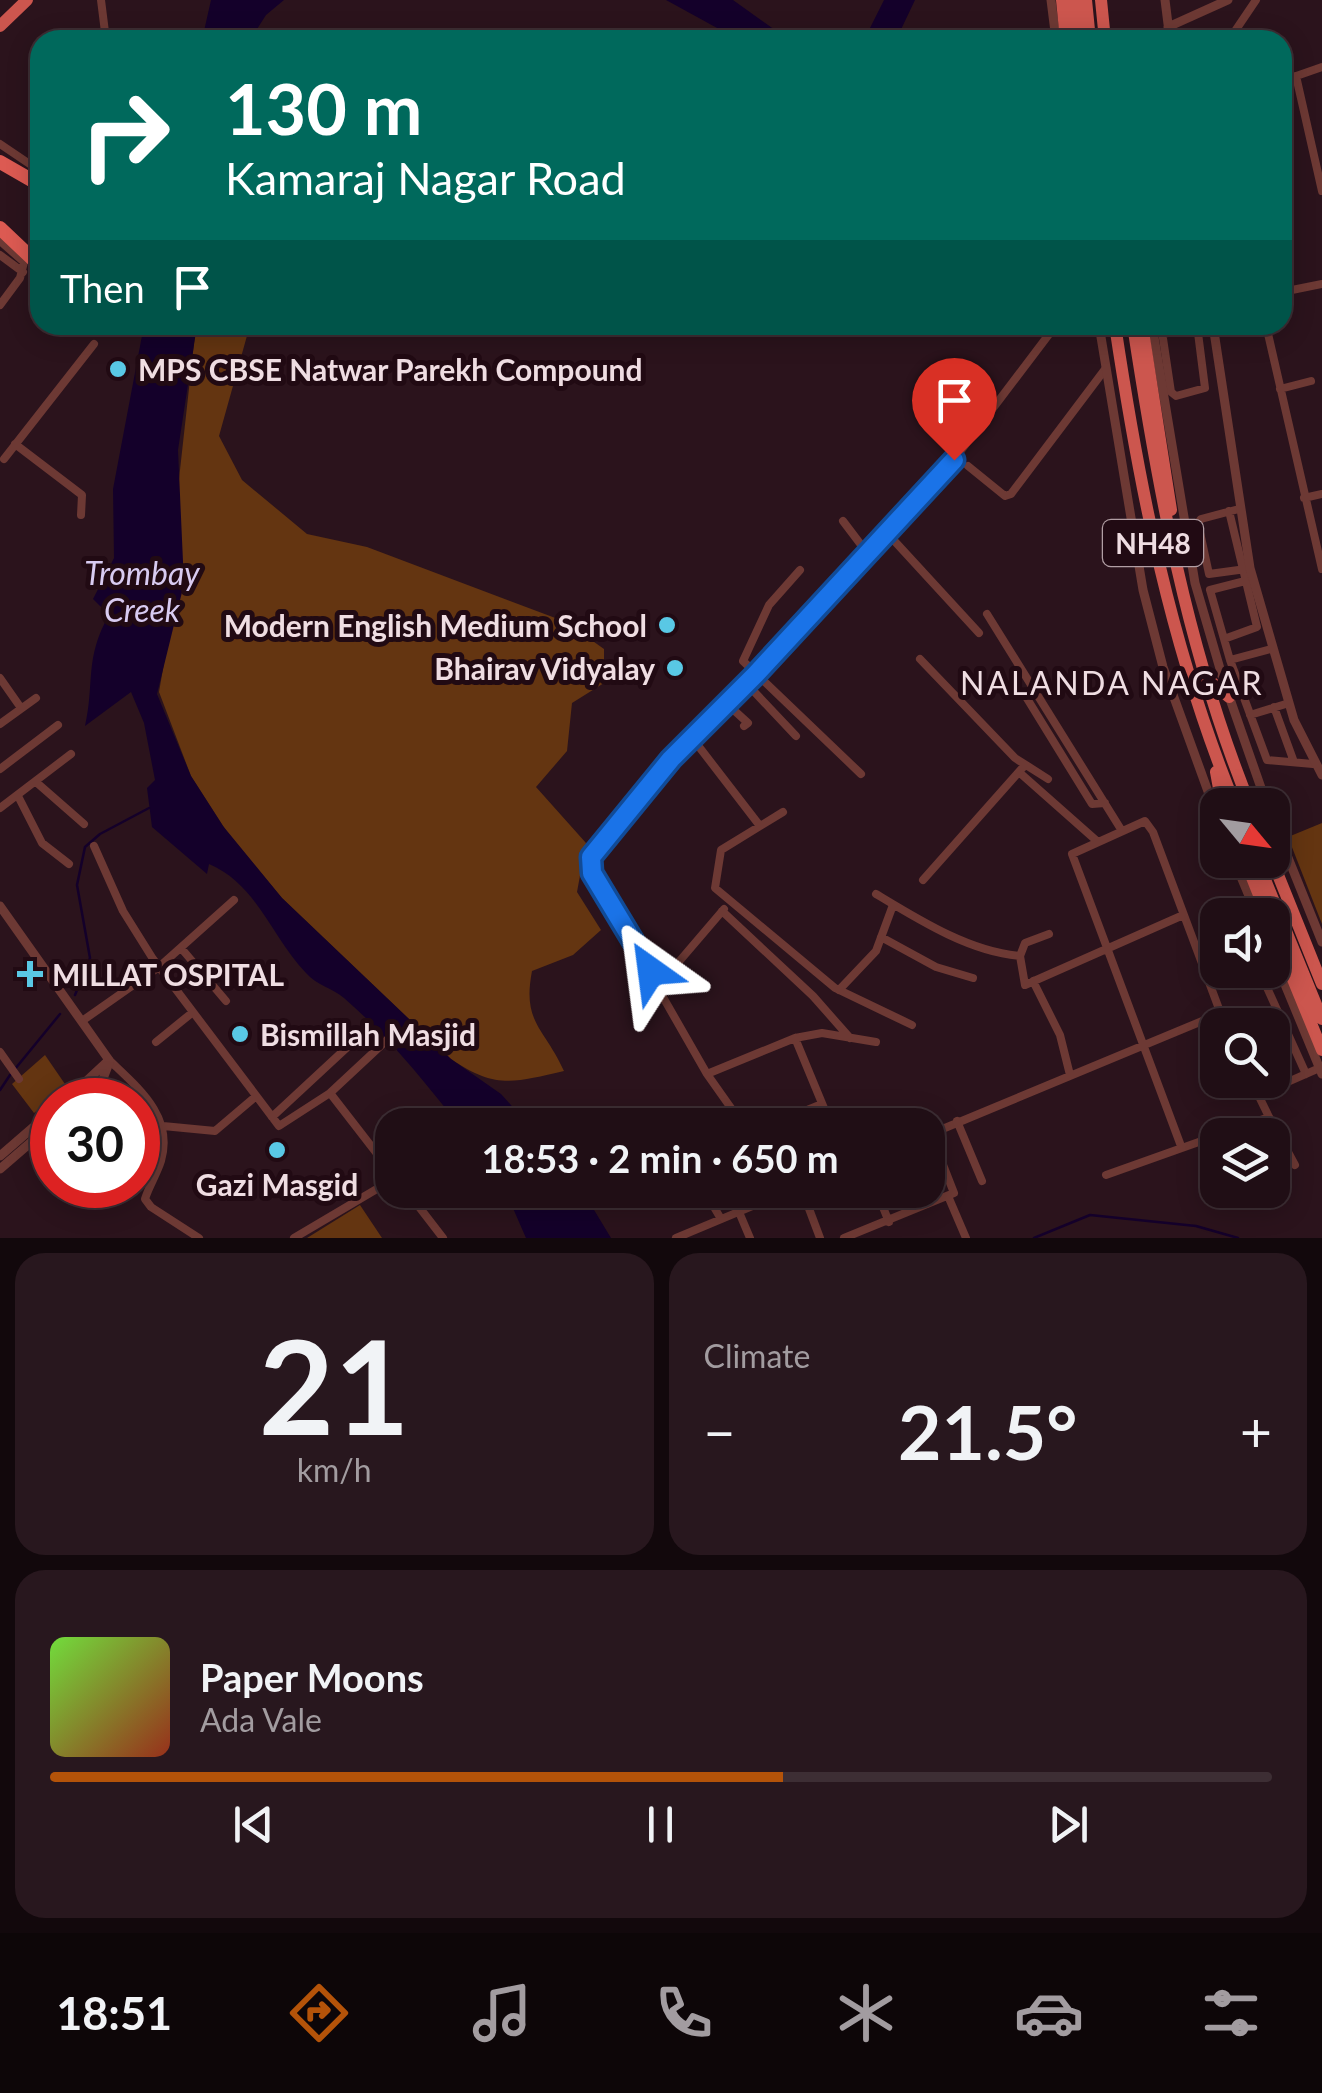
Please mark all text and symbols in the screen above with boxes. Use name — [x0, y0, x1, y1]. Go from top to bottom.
text: 130 m — [225, 66, 422, 150]
icon: right — [60, 70, 190, 200]
text: Kamaraj Nagar Road — [225, 151, 626, 205]
icon: arrive — [165, 260, 220, 315]
text: Then — [60, 265, 145, 311]
place label: MPS CBSE Natwar Parekh Compound — [138, 351, 643, 387]
marker: MPS CBSE Natwar Parekh Compound — [107, 358, 129, 380]
pin — [912, 358, 997, 461]
icon: arrive — [927, 373, 982, 428]
road number: NH48 — [1103, 520, 1203, 566]
water label: Trombay Creek — [84, 553, 200, 629]
place label: Modern English Medium School — [224, 607, 647, 643]
marker: Modern English Medium School — [656, 614, 678, 636]
place label: Bhairav Vidyalay — [434, 650, 655, 686]
marker: Bhairav Vidyalay — [664, 657, 686, 679]
district label: NALANDA NAGAR — [960, 663, 1264, 702]
north arrow — [1200, 788, 1290, 878]
map controls — [1200, 788, 1290, 1208]
button: sound — [1200, 898, 1290, 988]
position arrow — [599, 919, 703, 1023]
place label: MILLAT OSPITAL — [52, 956, 284, 992]
marker: MILLAT OSPITAL — [17, 961, 43, 987]
button: search — [1200, 1008, 1290, 1098]
place label: Bismillah Masjid — [260, 1016, 476, 1052]
marker: Bismillah Masjid — [229, 1023, 251, 1045]
speed limit sign: 30 — [30, 1078, 160, 1208]
button: layers — [1200, 1118, 1290, 1208]
text: 18:53 · 2 min · 650 m — [481, 1135, 839, 1181]
marker: Gazi Masgid — [266, 1139, 288, 1161]
place label: Gazi Masgid — [196, 1166, 358, 1202]
text: 21 — [259, 1307, 410, 1463]
text: Climate — [704, 1336, 810, 1375]
text: 21.5° — [898, 1386, 1077, 1476]
text: − — [704, 1398, 735, 1464]
text: + — [1240, 1398, 1272, 1464]
text: km/h — [297, 1450, 372, 1489]
text: Paper Moons — [200, 1654, 424, 1700]
text: Ada Vale — [200, 1700, 322, 1739]
icon: previous — [226, 1797, 281, 1852]
icon: pause — [633, 1797, 688, 1852]
icon: next — [1041, 1797, 1096, 1852]
icon: directions — [284, 1978, 354, 2048]
icon: music — [467, 1978, 537, 2048]
icon: phone — [649, 1978, 719, 2048]
icon: climate — [831, 1978, 901, 2048]
icon: car — [1014, 1978, 1084, 2048]
icon: filters — [1196, 1978, 1266, 2048]
text: 18:51 — [56, 1986, 172, 2040]

